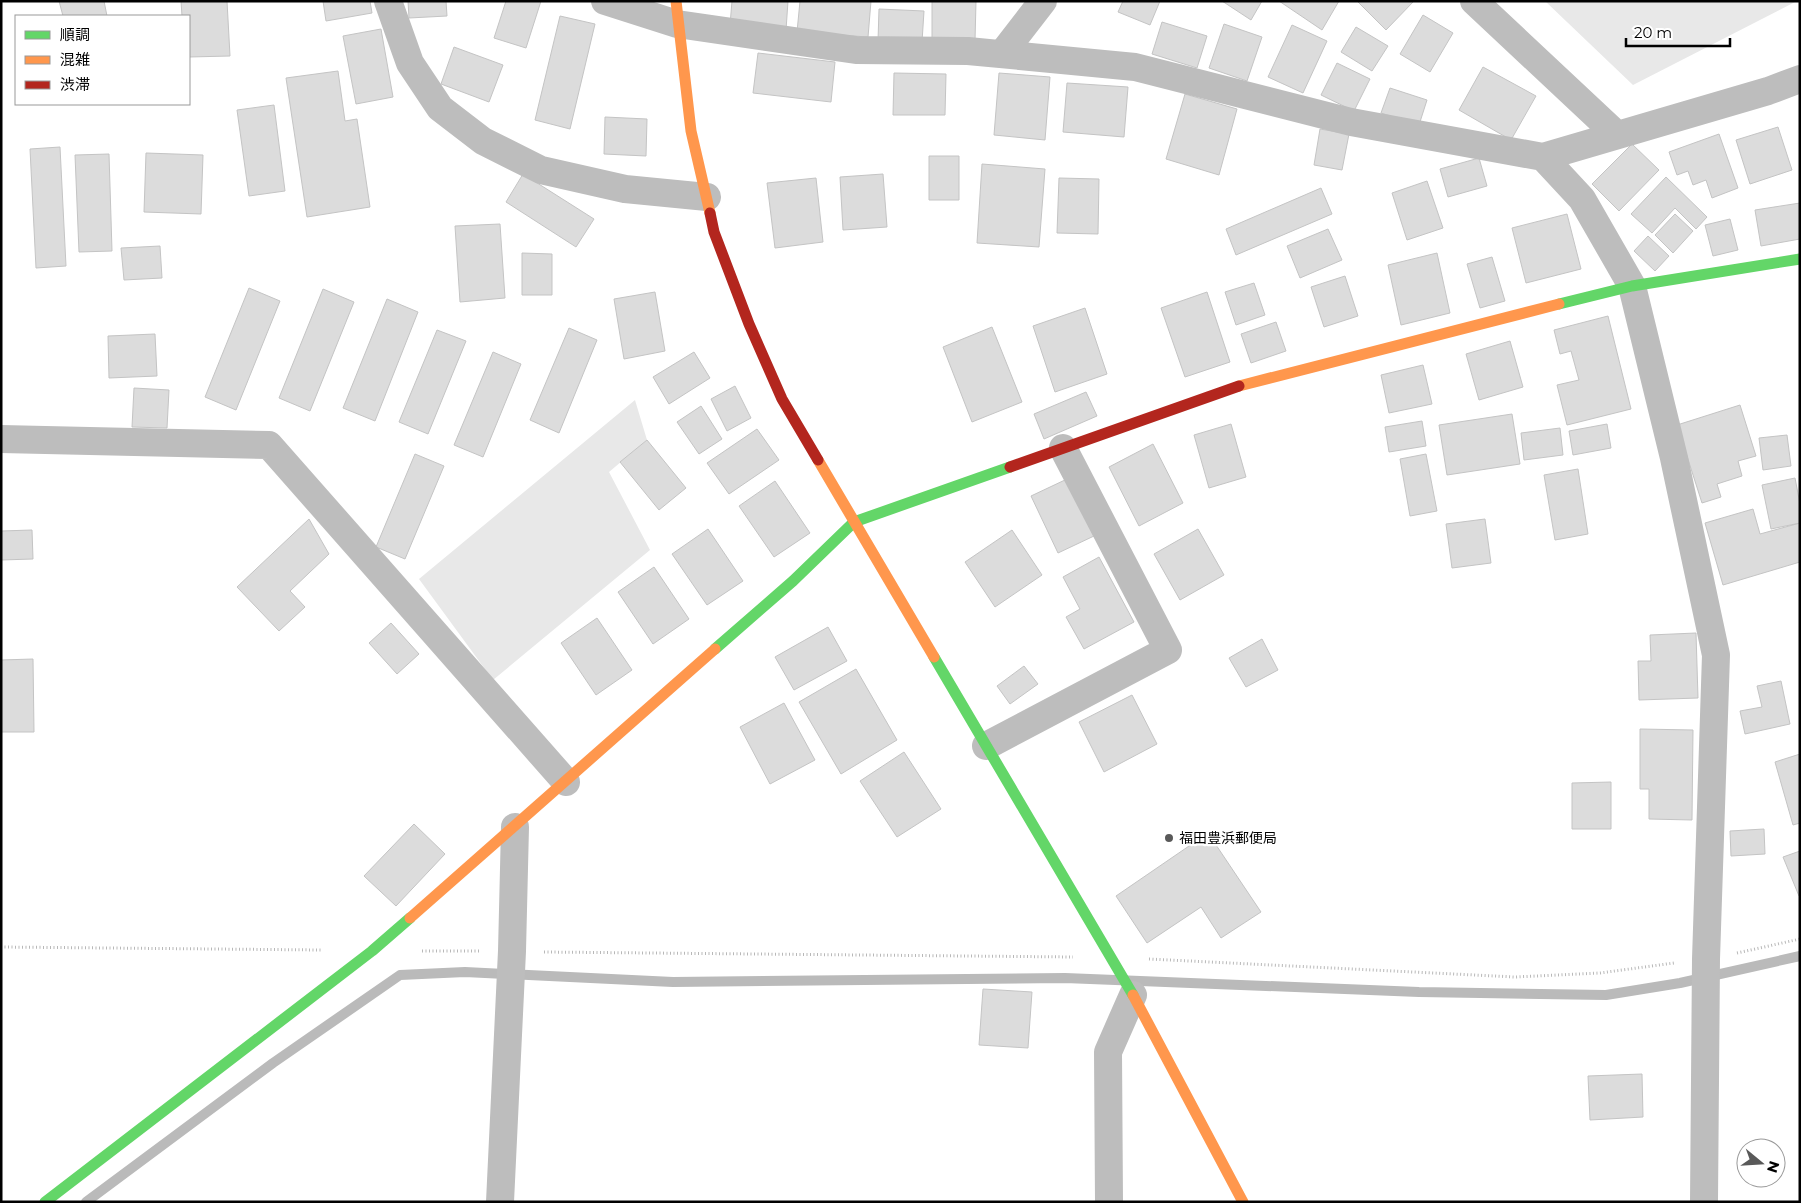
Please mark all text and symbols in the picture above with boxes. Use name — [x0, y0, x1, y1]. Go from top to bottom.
legend — [15, 15, 190, 105]
scale bar — [1626, 15, 1730, 47]
text: 20 m — [1634, 23, 1672, 42]
text: 順調 — [60, 25, 90, 44]
text: 混雑 — [60, 50, 90, 69]
text: 渋滞 — [60, 75, 90, 94]
place label: 福田豊浜郵便局 — [1179, 829, 1277, 847]
marker: 福田豊浜郵便局 — [1163, 832, 1175, 844]
north arrow — [1736, 1138, 1786, 1188]
text: N — [1763, 1159, 1784, 1175]

